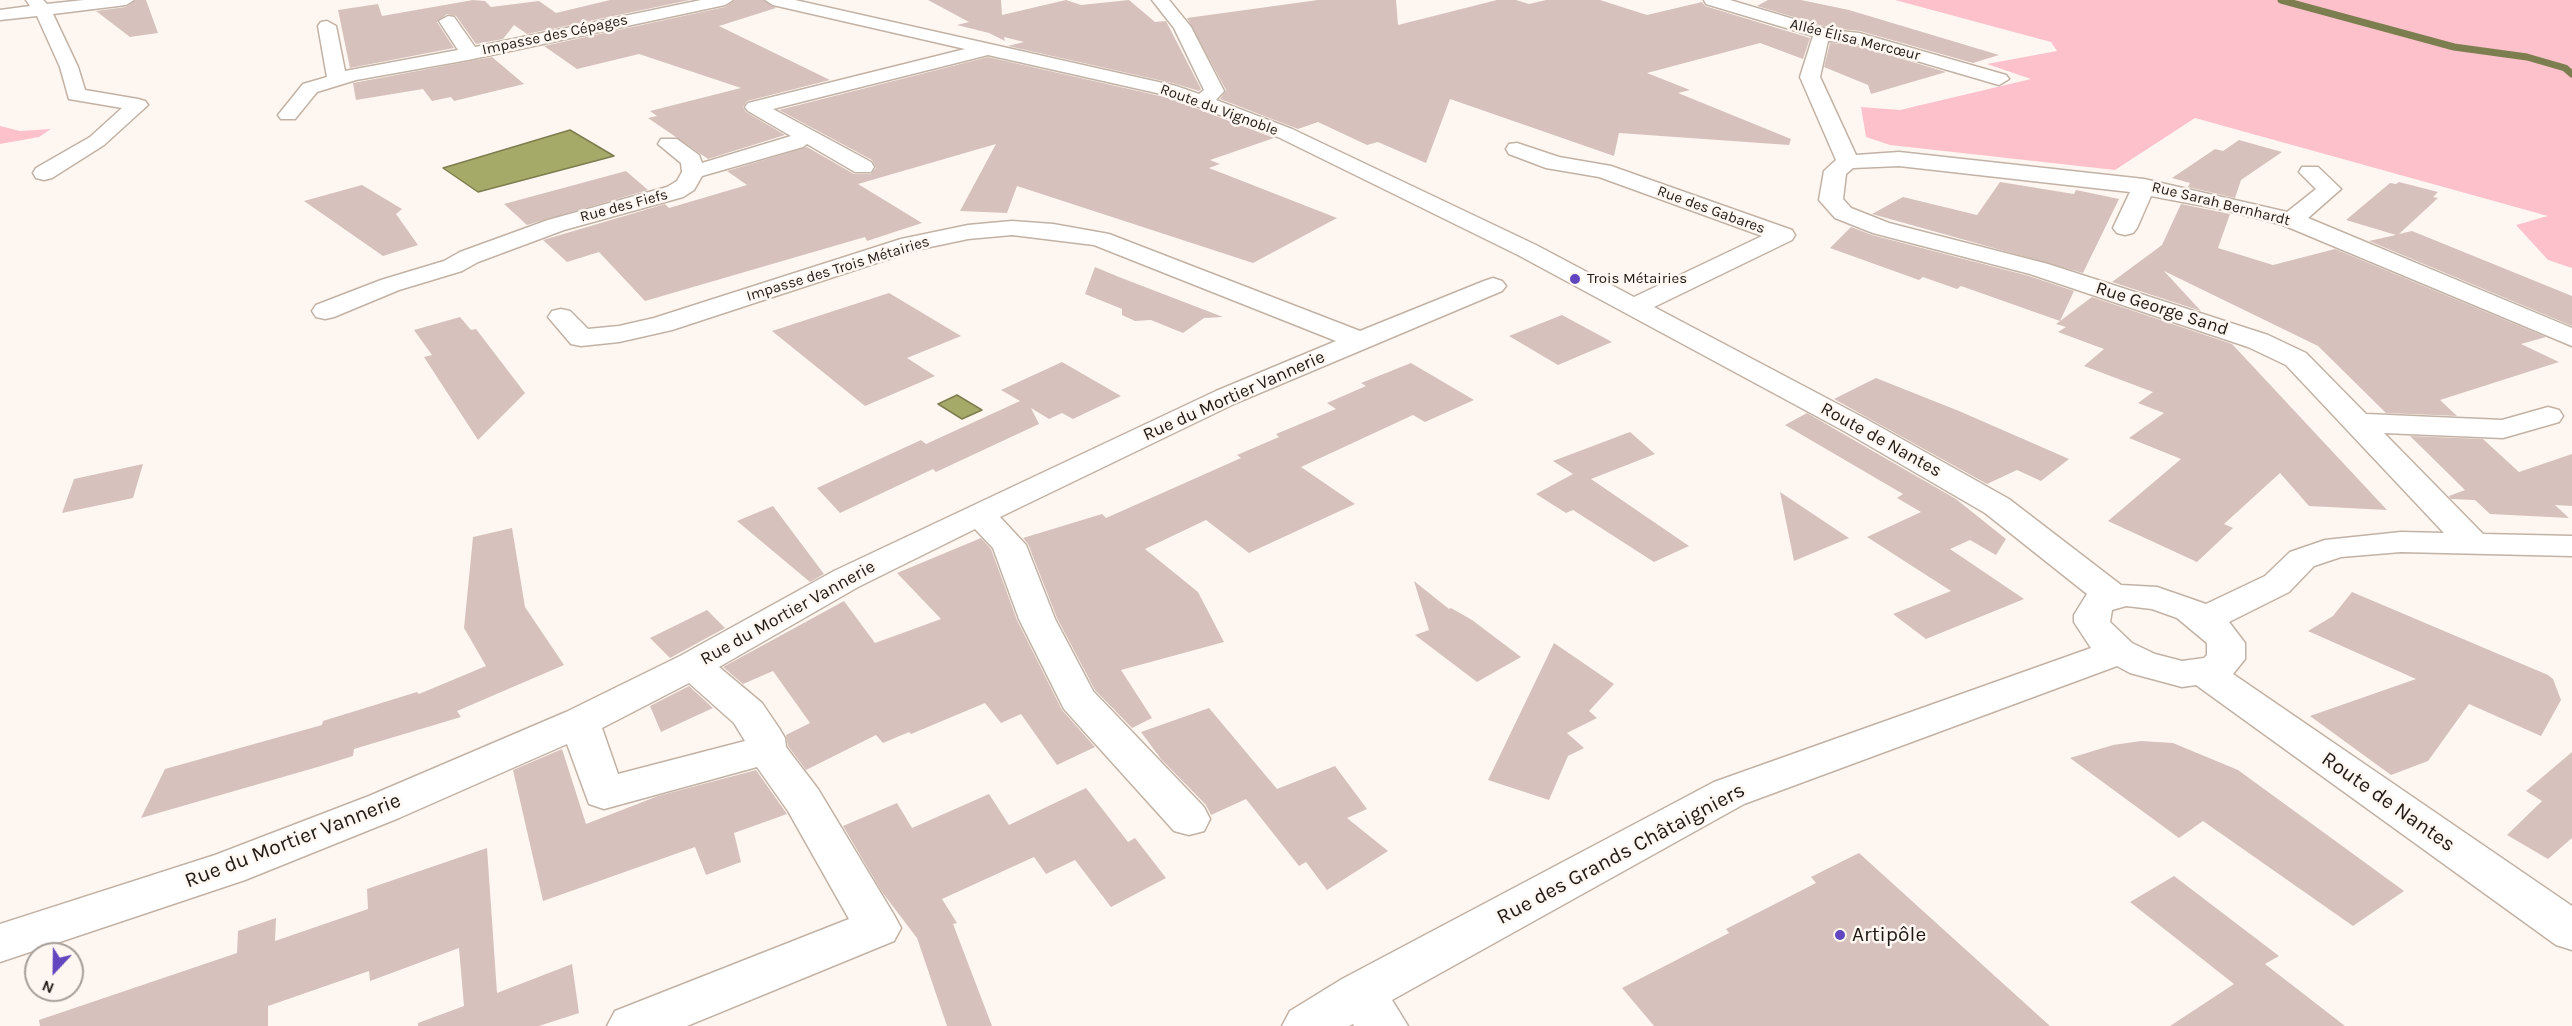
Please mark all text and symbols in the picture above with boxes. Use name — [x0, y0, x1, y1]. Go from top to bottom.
street label: Impasse des Cépages — [481, 11, 629, 59]
street label: Allée Élisa Mercœur — [1788, 15, 1922, 65]
street label: Route du Vignoble — [1158, 80, 1280, 140]
street label: Rue Sarah Bernhardt — [2150, 178, 2292, 230]
street label: Rue des Gabares — [1655, 182, 1767, 238]
street label: Rue des Fiefs — [578, 186, 670, 226]
street label: Impasse des Trois Métairies — [744, 233, 932, 305]
place label: Trois Métairies — [1587, 270, 1687, 288]
marker: Trois Métairies — [1568, 272, 1582, 286]
street label: Rue George Sand — [2093, 277, 2231, 341]
street label: Rue du Mortier Vannerie — [1140, 346, 1328, 446]
street label: Route de Nantes — [1817, 398, 1945, 482]
street label: Rue du Mortier Vannerie — [697, 556, 879, 670]
street label: Route de Nantes — [2316, 747, 2460, 857]
street label: Rue des Grands Châtaigniers — [1493, 778, 1749, 930]
street label: Rue du Mortier Vannerie — [181, 788, 405, 894]
place label: Artipôle — [1852, 922, 1926, 948]
marker: Artipôle — [1833, 928, 1847, 942]
north arrow — [24, 942, 84, 1002]
text: N — [39, 976, 57, 998]

